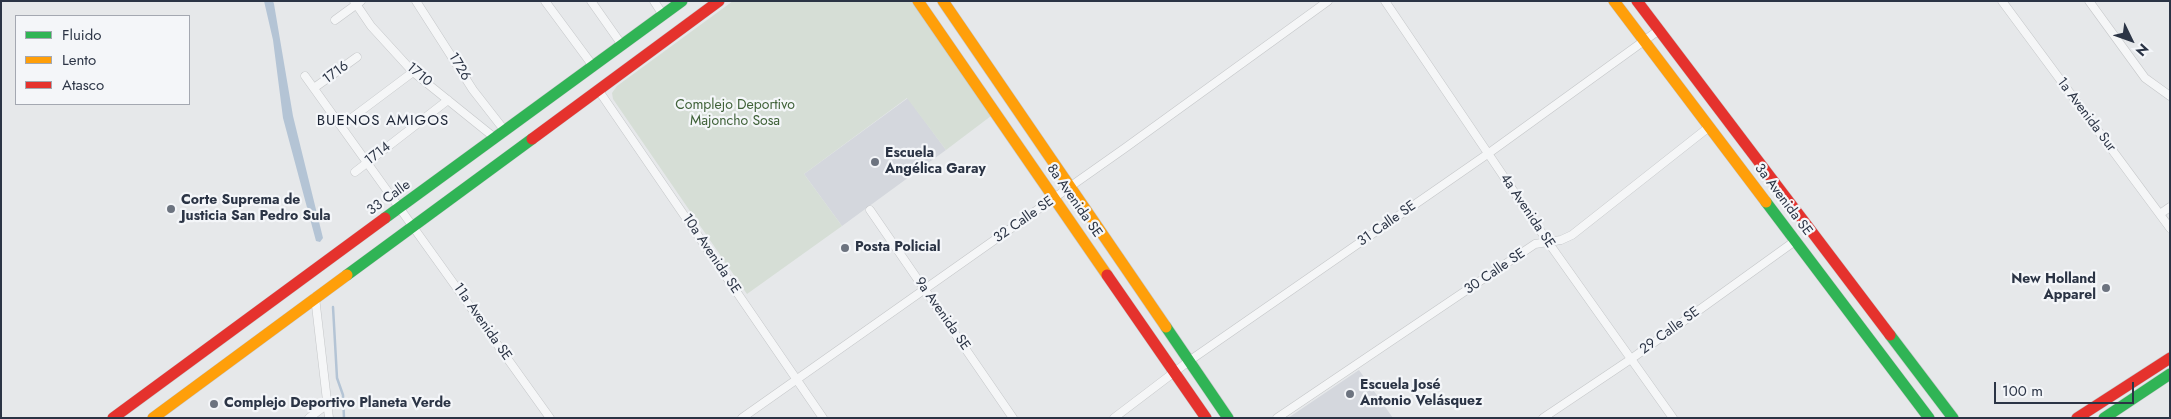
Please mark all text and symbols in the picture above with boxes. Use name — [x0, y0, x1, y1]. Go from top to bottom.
legend — [15, 15, 190, 105]
north arrow — [2106, 15, 2156, 65]
text: Fluido — [62, 24, 101, 46]
text: N — [2131, 39, 2153, 61]
text: Lento — [62, 49, 96, 71]
street label: 1726 — [444, 50, 474, 84]
street label: 1716 — [320, 58, 352, 88]
street label: 1710 — [403, 59, 435, 91]
text: Atasco — [62, 74, 104, 96]
street label: 1a Avenida Sur — [2053, 75, 2119, 155]
park label: Complejo Deportivo Majoncho Sosa — [675, 98, 795, 130]
district label: BUENOS AMIGOS — [315, 112, 451, 130]
street label: 1714 — [362, 139, 394, 169]
place label: Escuela Angélica Garay — [885, 146, 986, 178]
marker: Escuela Angélica Garay — [869, 156, 881, 168]
street label: 8a Avenida SE — [1043, 161, 1105, 241]
street label: 3a Avenida SE — [1751, 161, 1815, 239]
street label: 4a Avenida SE — [1496, 171, 1558, 251]
street label: 33 Calle — [364, 177, 414, 219]
place label: Corte Suprema de Justicia San Pedro Sula — [181, 193, 331, 226]
street label: 32 Calle SE — [991, 193, 1057, 247]
street label: 31 Calle SE — [1354, 198, 1420, 250]
marker: Corte Suprema de Justicia San Pedro Sula — [165, 203, 177, 215]
street label: 10a Avenida SE — [678, 211, 744, 297]
place label: Posta Policial — [855, 240, 940, 256]
marker: Posta Policial — [839, 242, 851, 254]
street label: 30 Calle SE — [1461, 246, 1529, 298]
place label: New Holland Apparel — [2011, 272, 2096, 304]
street label: 9a Avenida SE — [911, 274, 973, 354]
street label: 11a Avenida SE — [449, 280, 515, 364]
marker: New Holland Apparel — [2100, 282, 2112, 294]
street label: 29 Calle SE — [1637, 304, 1703, 358]
scale bar — [1996, 372, 2136, 404]
place label: Escuela José Antonio Velásquez — [1360, 378, 1482, 411]
text: 100 m — [2002, 380, 2043, 402]
marker: Escuela José Antonio Velásquez — [1344, 388, 1356, 400]
place label: Complejo Deportivo Planeta Verde — [224, 396, 451, 412]
marker: Complejo Deportivo Planeta Verde — [208, 398, 220, 410]

